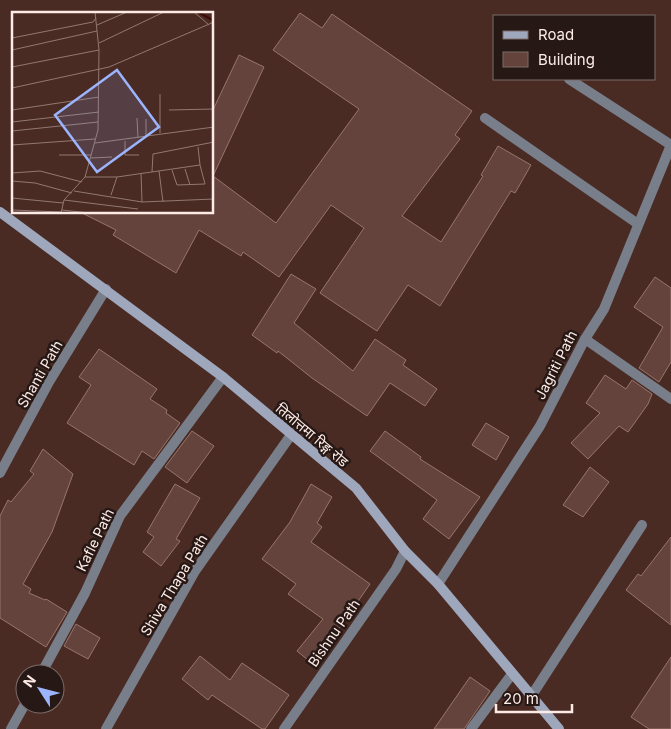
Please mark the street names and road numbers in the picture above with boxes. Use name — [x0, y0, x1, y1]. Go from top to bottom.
street label: Jagriti Path — [531, 328, 580, 402]
street label: Shanti Path — [13, 337, 66, 410]
street label: तिलोत्तमा रिङ्ग रोड — [273, 399, 352, 470]
street label: Kafle Path — [72, 506, 117, 574]
street label: Shiva Thapa Path — [137, 531, 211, 639]
street label: Bishnu Path — [304, 596, 363, 670]

